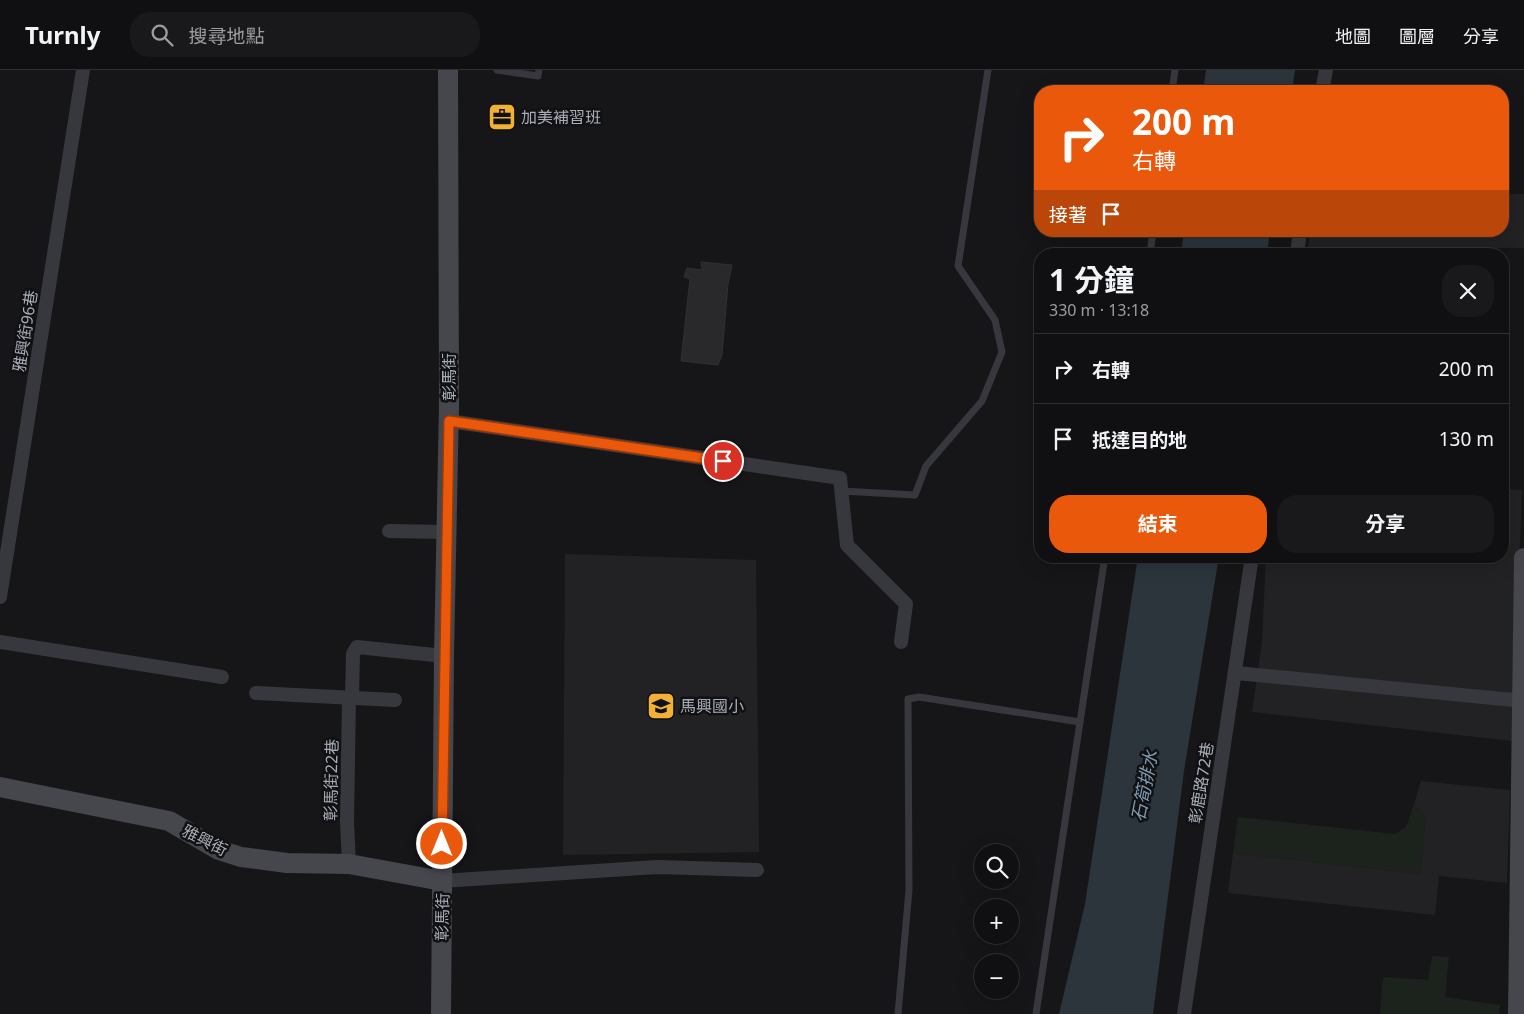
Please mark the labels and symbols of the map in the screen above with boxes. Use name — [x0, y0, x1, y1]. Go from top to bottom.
office icon: 加美補習班 — [487, 102, 517, 132]
place label: 加美補習班 — [521, 106, 601, 128]
street label: 雅興街96巷 — [8, 289, 42, 373]
street label: 彰馬街 — [438, 353, 460, 401]
pin — [702, 440, 744, 482]
school or university icon: 馬興國小 — [646, 691, 676, 721]
place label: 馬興國小 — [680, 695, 744, 717]
street label: 彰馬街22巷 — [319, 739, 343, 821]
street label: 彰鹿路72巷 — [1184, 741, 1218, 825]
water label: 石筍排水 — [1125, 747, 1163, 823]
position arrow — [415, 817, 467, 869]
street label: 雅興街 — [179, 819, 231, 861]
street label: 彰馬街 — [431, 893, 453, 941]

